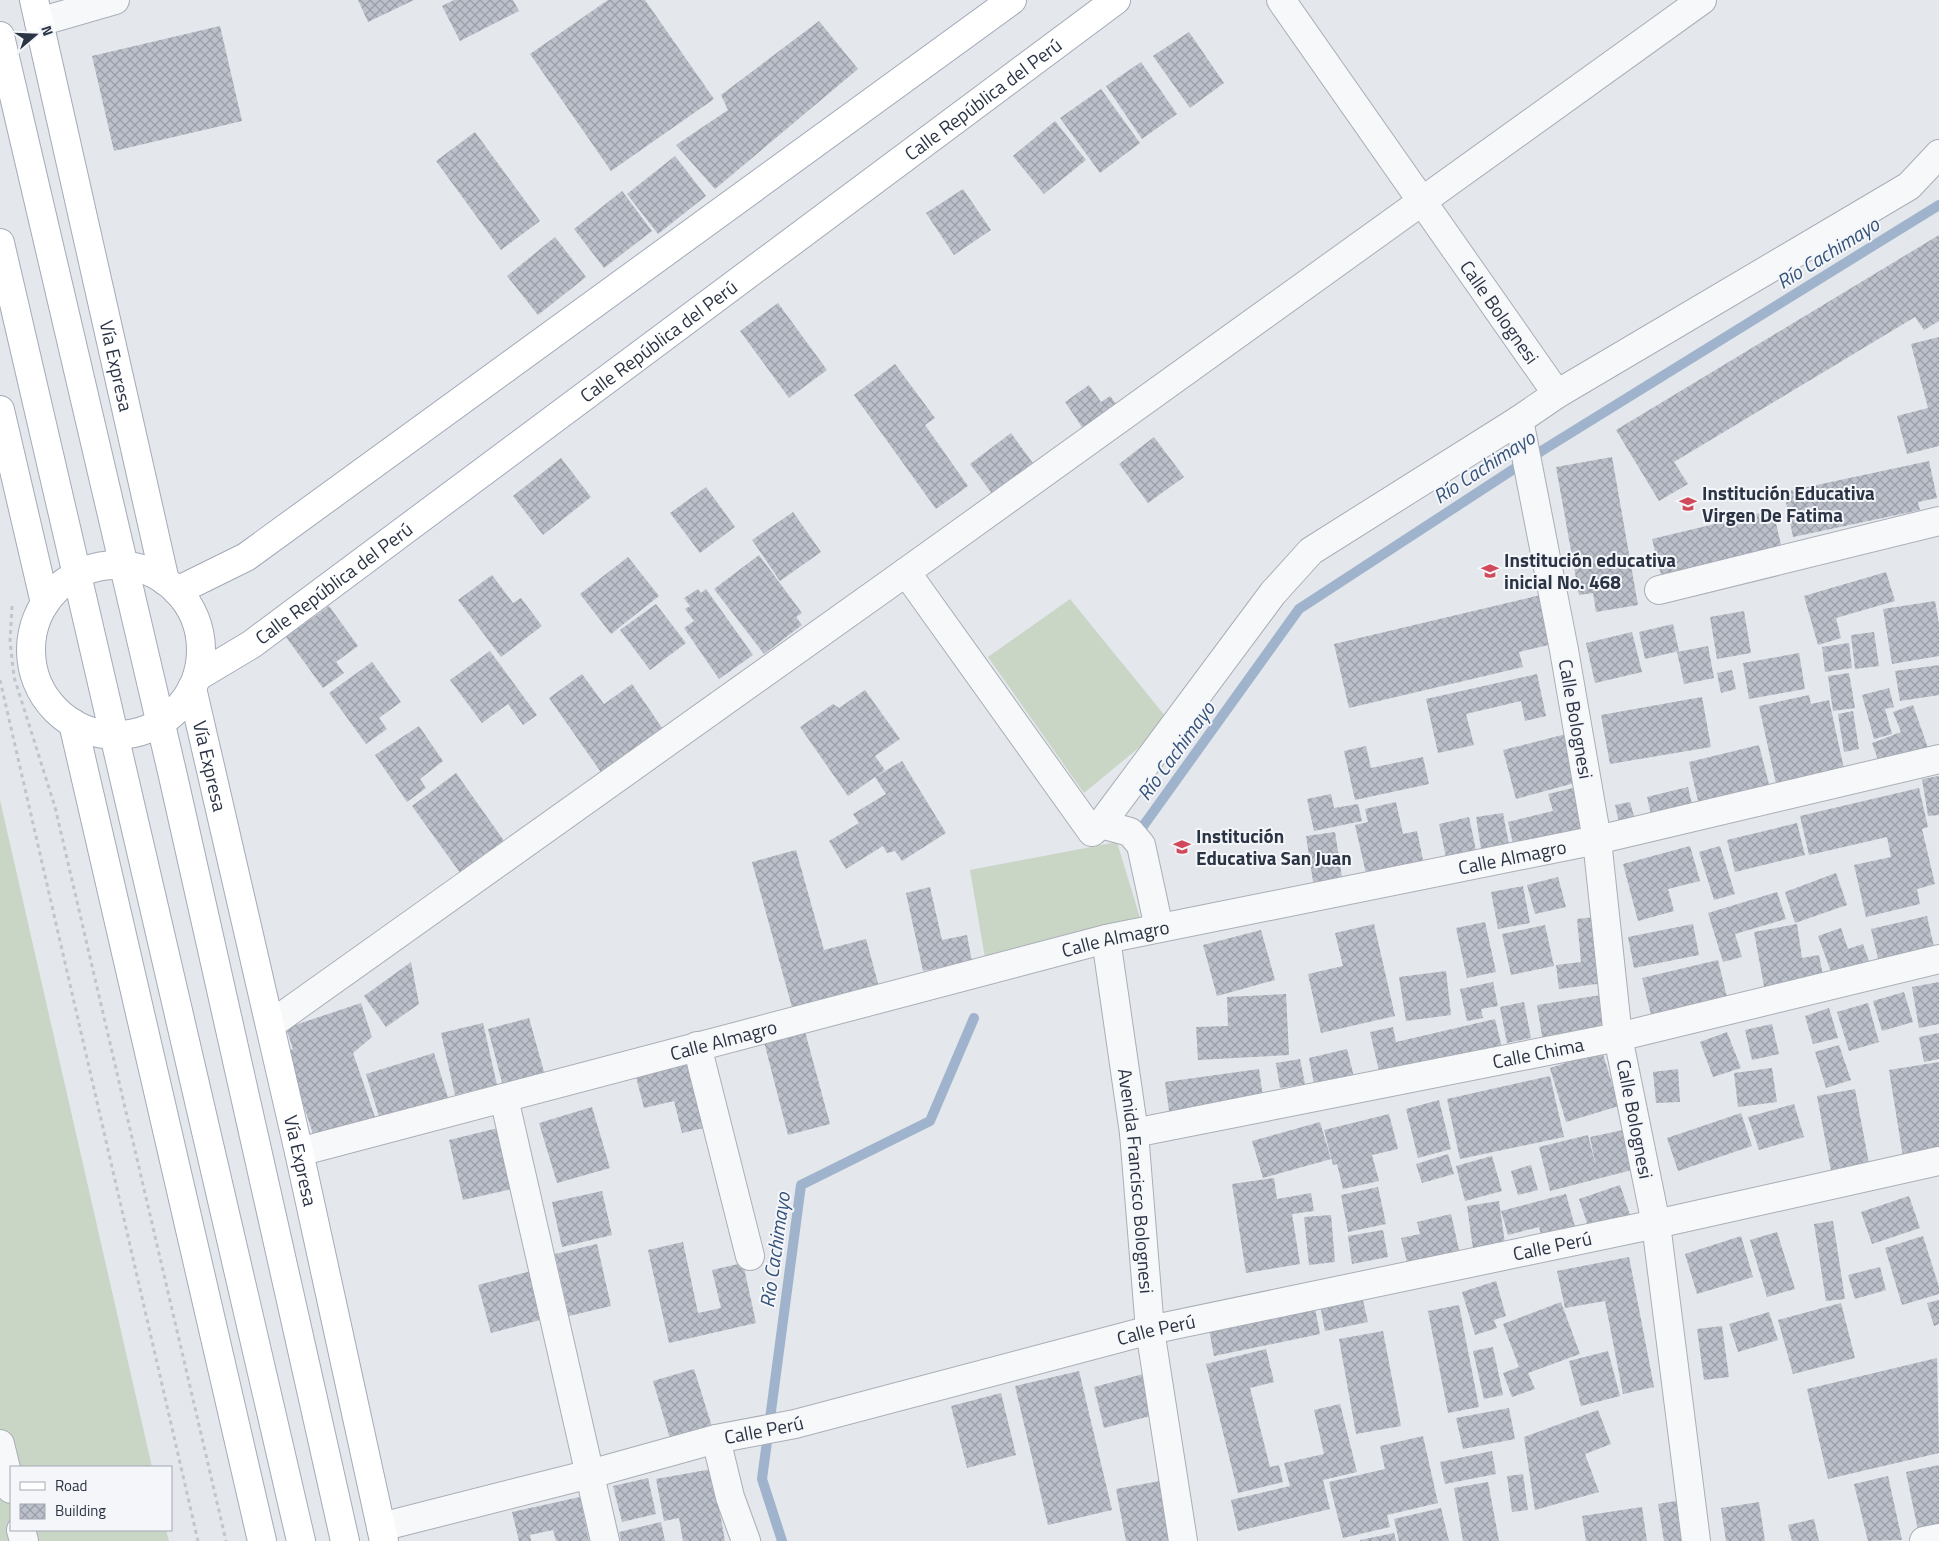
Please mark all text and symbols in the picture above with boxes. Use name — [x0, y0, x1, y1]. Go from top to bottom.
north arrow — [10, 10, 60, 60]
text: N — [36, 23, 59, 39]
street label: Calle República del Perú — [898, 30, 1068, 167]
water label: Río Cachimayo — [1770, 208, 1886, 296]
street label: Calle Bolognesi — [1453, 254, 1547, 370]
street label: Calle República del Perú — [573, 272, 743, 409]
street label: Vía Expresa — [93, 317, 141, 414]
water label: Río Cachimayo — [1427, 421, 1542, 511]
place label: Institución Educativa Virgen De Fatima — [1702, 478, 1875, 529]
school or university icon: Institución Educativa Virgen De Fatima — [1678, 494, 1698, 514]
street label: Calle República del Perú — [249, 514, 418, 651]
place label: Institución educativa inicial No. 468 — [1504, 545, 1676, 596]
school or university icon: Institución educativa inicial No. 468 — [1480, 561, 1500, 581]
street label: Calle Bolognesi — [1552, 657, 1601, 781]
water label: Río Cachimayo — [1129, 694, 1223, 807]
street label: Vía Expresa — [186, 718, 235, 815]
place label: Institución Educativa San Juan — [1196, 821, 1352, 872]
street label: Calle Almagro — [1455, 832, 1569, 882]
school or university icon: Institución Educativa San Juan — [1172, 837, 1192, 857]
street label: Calle Almagro — [1058, 912, 1172, 964]
street label: Calle Almagro — [667, 1011, 780, 1068]
street label: Calle Chima — [1490, 1029, 1587, 1076]
street label: Calle Bolognesi — [1610, 1057, 1661, 1181]
street label: Avenida Francisco Bolognesi — [1111, 1066, 1162, 1295]
street label: Vía Expresa — [277, 1112, 326, 1209]
water label: Río Cachimayo — [751, 1189, 798, 1310]
street label: Calle Perú — [1510, 1223, 1594, 1268]
street label: Calle Perú — [1113, 1306, 1198, 1352]
street label: Calle Perú — [722, 1407, 806, 1451]
legend — [10, 1466, 172, 1531]
text: Road — [55, 1474, 87, 1497]
text: Building — [55, 1499, 106, 1522]

